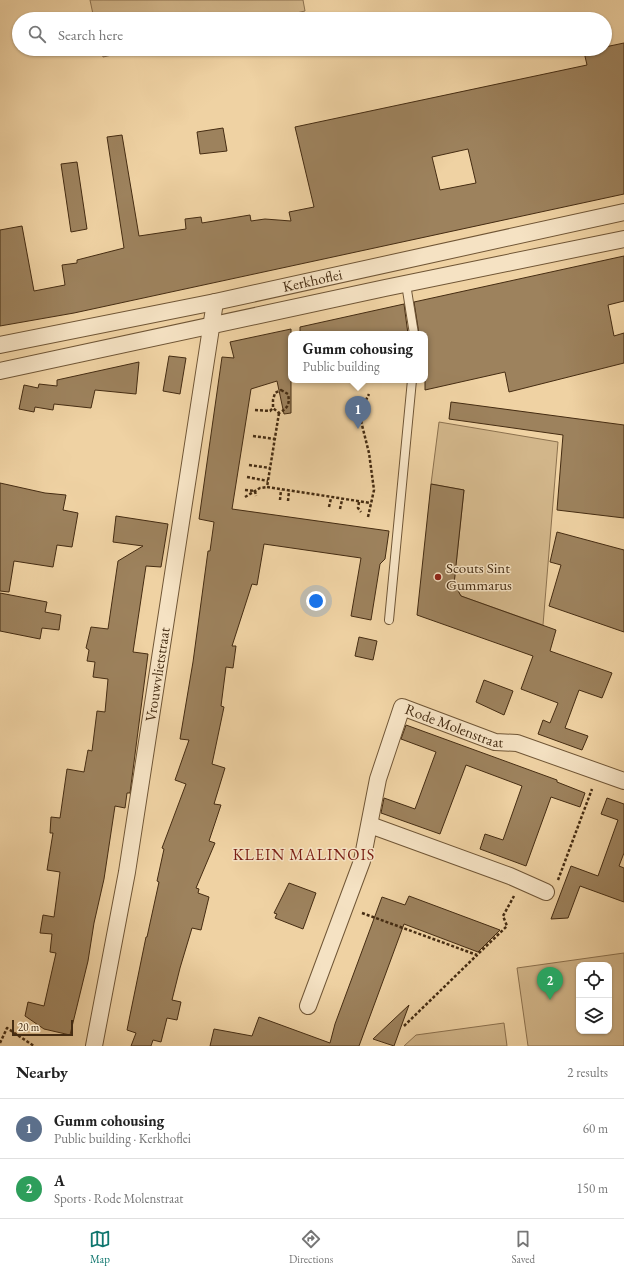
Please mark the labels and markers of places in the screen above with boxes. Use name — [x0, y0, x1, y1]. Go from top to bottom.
pin: 1 — [345, 396, 371, 429]
place label: Scouts Sint Gummarus — [446, 558, 512, 594]
marker: Scouts Sint Gummarus — [433, 572, 443, 582]
pin: 2 — [537, 967, 563, 1000]

